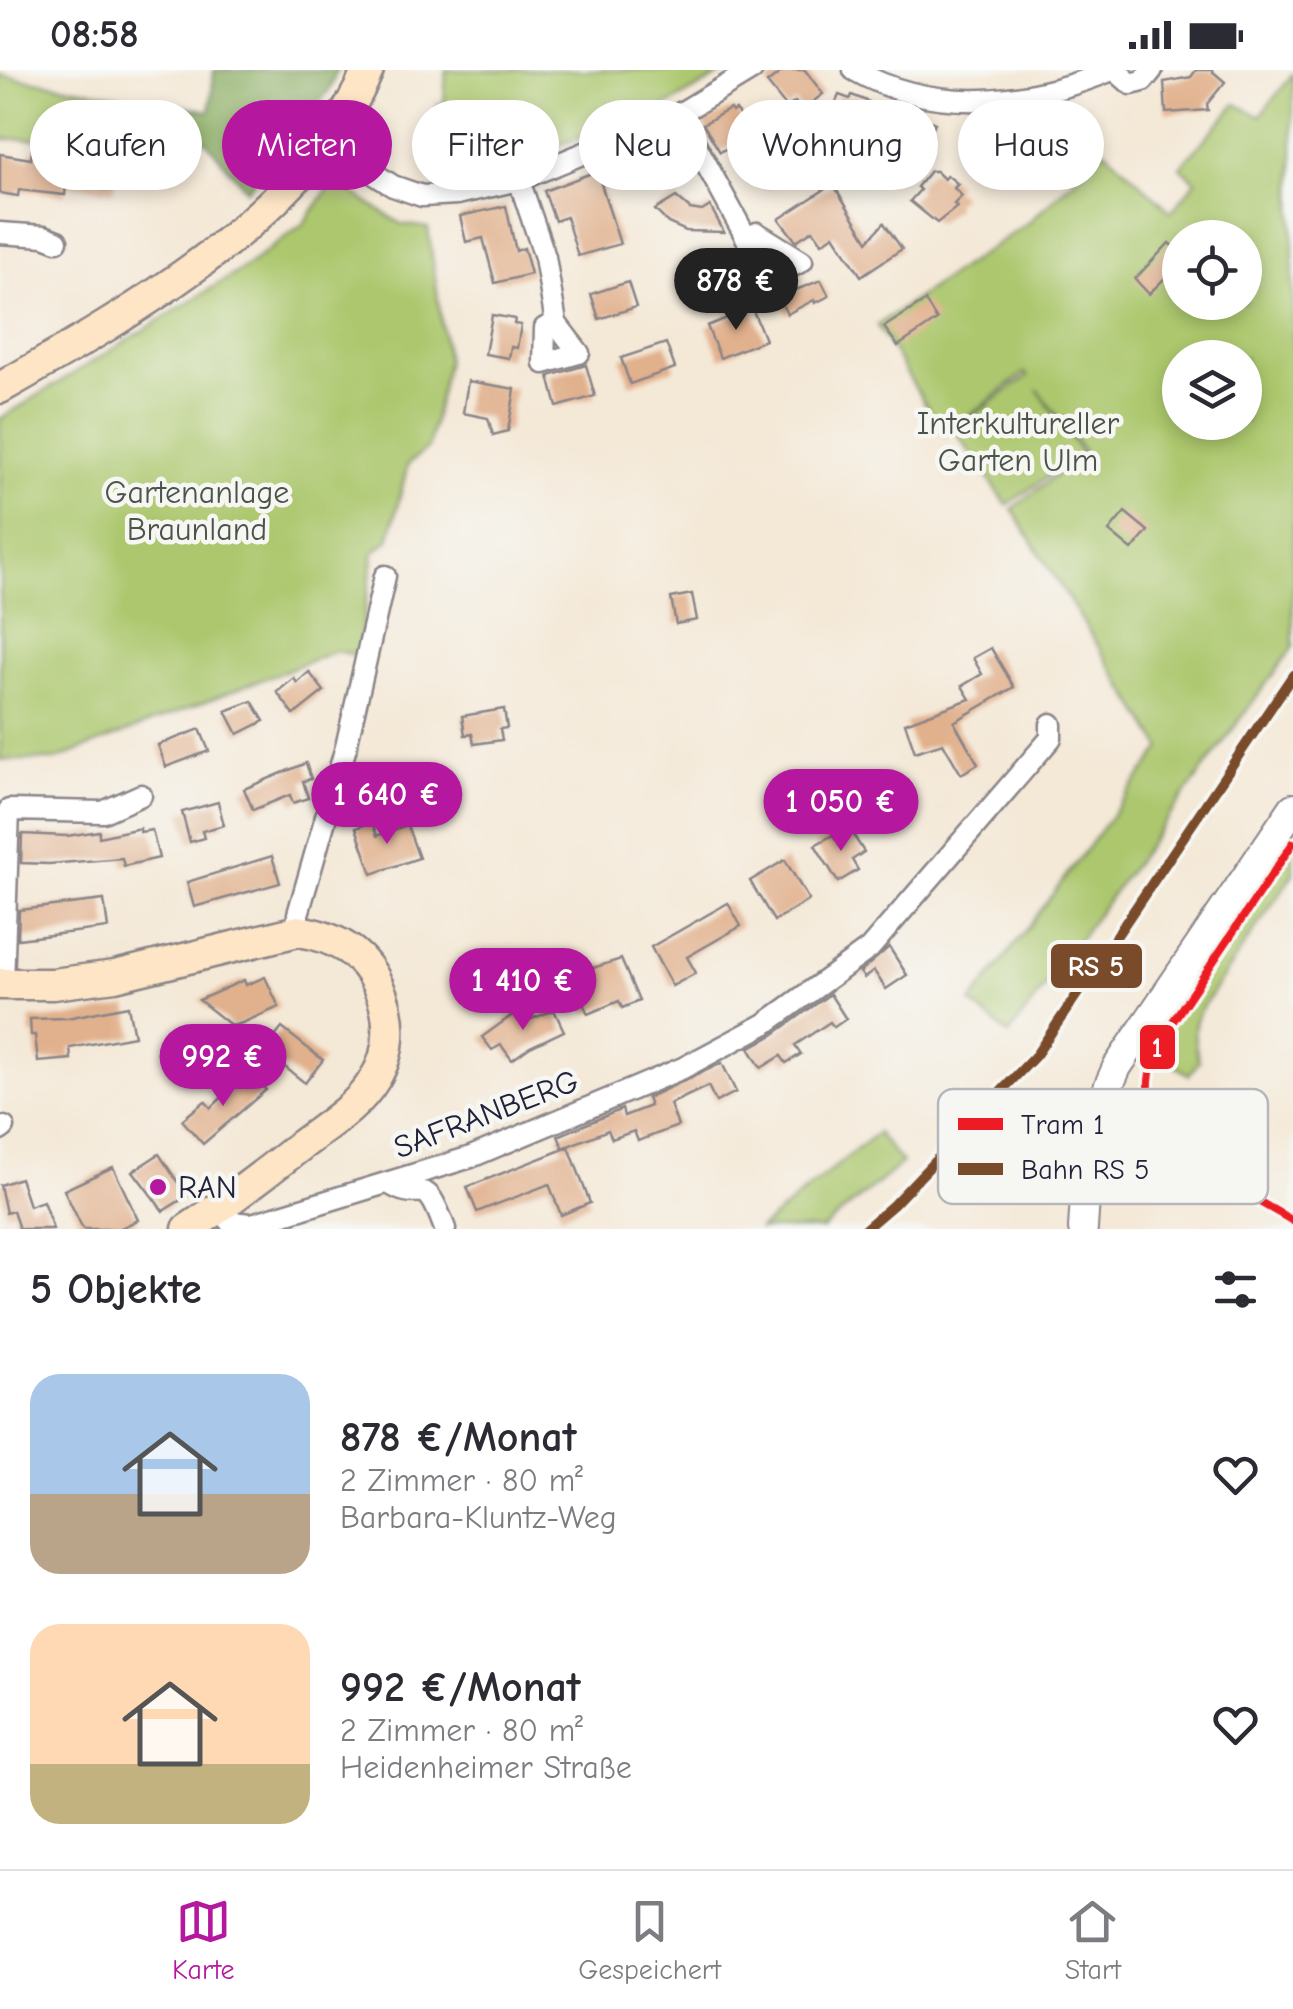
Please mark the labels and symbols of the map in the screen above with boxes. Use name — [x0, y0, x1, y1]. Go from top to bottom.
pin: 878 € — [666, 248, 806, 333]
park label: Interkultureller Garten Ulm — [917, 405, 1120, 479]
park label: Gartenanlage Braunland — [105, 474, 289, 548]
pin: 1 640 € — [295, 762, 479, 847]
pin: 1 050 € — [749, 769, 933, 854]
line badge: RS 5 — [1049, 942, 1144, 990]
pin: 1 410 € — [431, 948, 615, 1033]
text: RS 5 — [1068, 951, 1124, 983]
line badge: 1 — [1138, 1023, 1177, 1071]
pin: 992 € — [153, 1024, 293, 1109]
text: 1 — [1151, 1032, 1163, 1064]
street label: SAFRANBERG — [389, 1062, 583, 1166]
legend — [938, 1089, 1268, 1204]
text: Tram 1 — [1021, 1109, 1104, 1141]
text: Bahn RS 5 — [1021, 1154, 1149, 1186]
place label: RAN — [178, 1169, 237, 1206]
marker: RAN — [147, 1176, 169, 1198]

